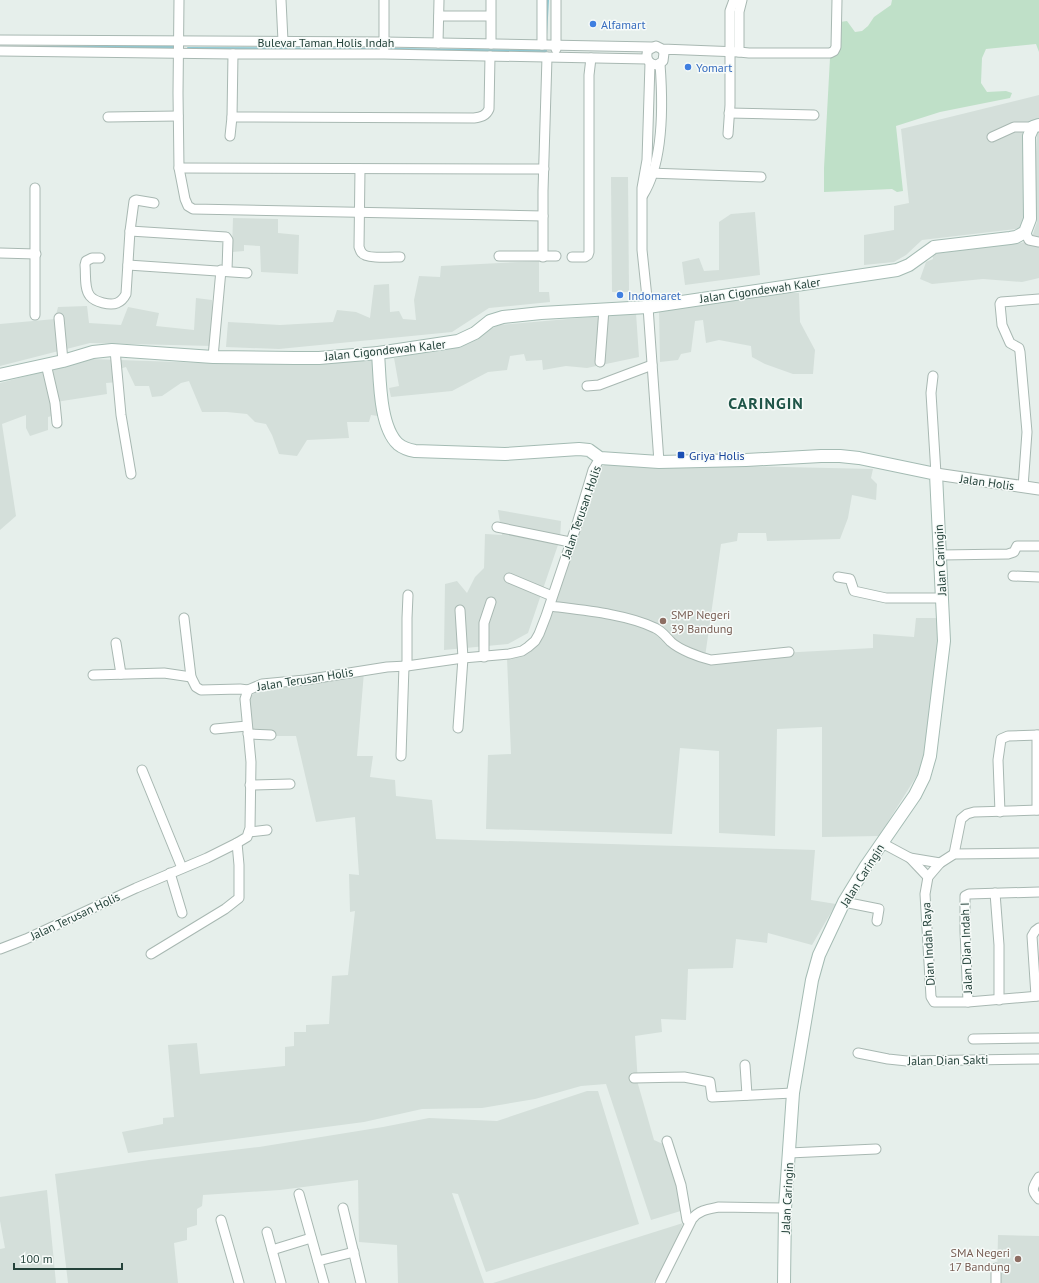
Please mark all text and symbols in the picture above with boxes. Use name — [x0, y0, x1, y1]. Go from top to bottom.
place label: Alfamart — [601, 17, 646, 32]
marker: Alfamart — [588, 19, 598, 29]
street label: Bulevar Taman Holis Indah — [258, 35, 394, 50]
place label: Yomart — [696, 60, 732, 75]
marker: Yomart — [683, 62, 693, 72]
street label: Jalan Cigondewah Kaler — [698, 274, 821, 306]
place label: Indomaret — [628, 288, 681, 303]
marker: Indomaret — [615, 290, 625, 300]
street label: Jalan Cigondewah Kaler — [323, 336, 446, 364]
district label: CARINGIN — [728, 393, 804, 413]
place label: Griya Holis — [689, 448, 745, 463]
marker: Griya Holis — [676, 450, 686, 460]
street label: Jalan Terusan Holis — [558, 464, 604, 561]
street label: Jalan Holis — [958, 471, 1015, 493]
street label: Jalan Caringin — [931, 524, 949, 597]
place label: SMP Negeri 39 Bandung — [671, 607, 733, 636]
marker: SMP Negeri 39 Bandung — [658, 616, 668, 626]
street label: Jalan Terusan Holis — [255, 664, 354, 694]
street label: Jalan Caringin — [836, 841, 887, 910]
street label: Jalan Terusan Holis — [27, 889, 122, 944]
street label: Dian Indah Raya — [918, 902, 938, 986]
street label: Jalan Dian Indah I — [957, 902, 975, 995]
street label: Jalan Dian Sakti — [906, 1052, 989, 1068]
street label: Jalan Caringin — [778, 1162, 796, 1235]
scale bar — [14, 1245, 122, 1271]
place label: SMA Negeri 17 Bandung — [949, 1245, 1010, 1274]
text: 100 m — [20, 1251, 53, 1266]
marker: SMA Negeri 17 Bandung — [1013, 1254, 1023, 1264]

